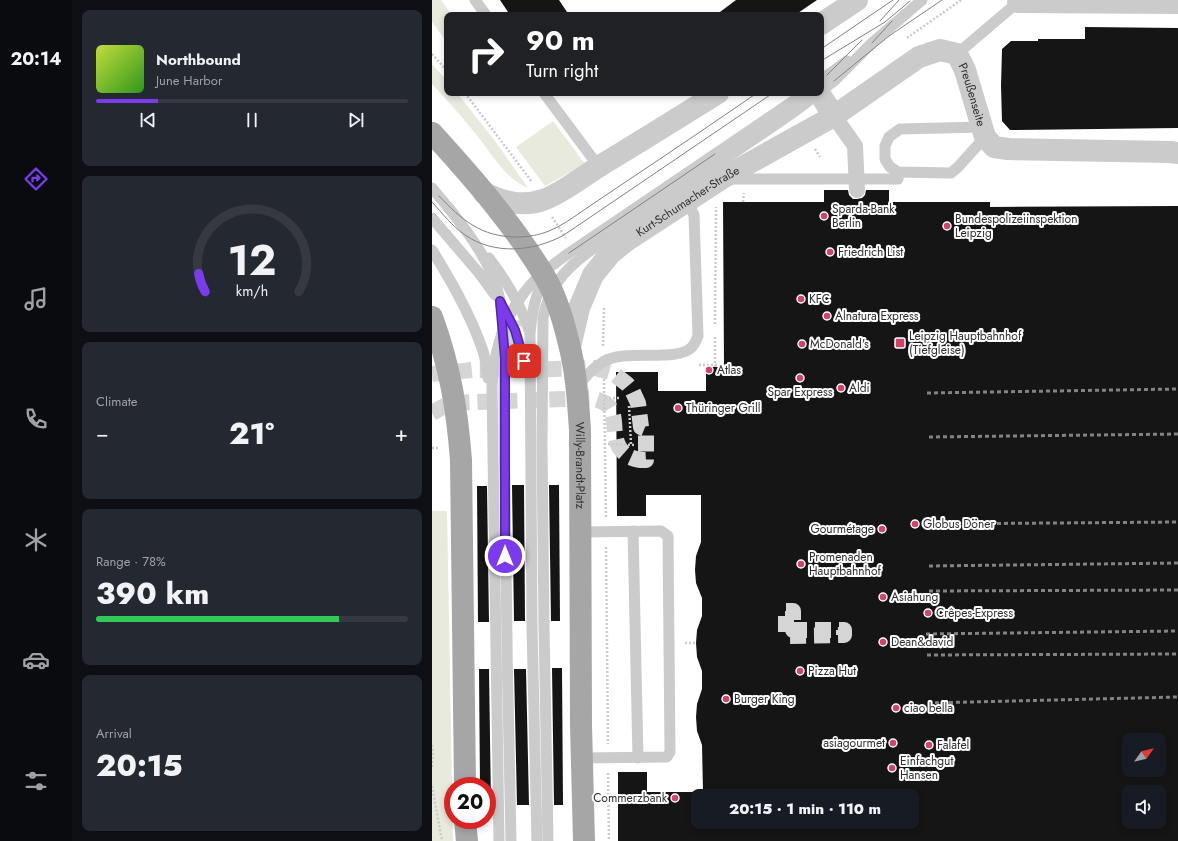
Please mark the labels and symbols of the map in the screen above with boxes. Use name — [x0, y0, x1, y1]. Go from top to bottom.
street label: Preußenseite — [954, 60, 990, 129]
street label: Kurt-Schumacher-Straße — [633, 161, 743, 241]
place label: Sparda-Bank Berlin — [832, 200, 895, 232]
place label: Bundespolizeiinspektion Leipzig — [955, 210, 1077, 242]
marker: Sparda-Bank Berlin — [819, 211, 829, 221]
marker: Bundespolizeiinspektion Leipzig — [942, 221, 952, 231]
place label: Friedrich List — [838, 243, 903, 261]
marker: Friedrich List — [825, 247, 835, 257]
place label: KFC — [809, 290, 830, 308]
marker: KFC — [796, 294, 806, 304]
place label: Alnatura Express — [835, 307, 919, 325]
marker: Alnatura Express — [822, 311, 832, 321]
place label: Leipzig Hauptbahnhof (Tiefgleise) — [909, 327, 1022, 359]
place label: McDonald's — [810, 335, 869, 353]
marker: Leipzig Hauptbahnhof (Tiefgleise) — [894, 337, 906, 349]
marker: McDonald's — [797, 339, 807, 349]
pin — [507, 344, 541, 378]
place label: Atlas — [717, 361, 741, 379]
marker: Atlas — [704, 365, 714, 375]
marker: Spar Express — [795, 373, 805, 383]
place label: Aldi — [849, 379, 870, 397]
place label: Spar Express — [767, 383, 833, 401]
marker: Aldi — [836, 383, 846, 393]
place label: Thüringer Grill — [686, 399, 761, 417]
marker: Thüringer Grill — [673, 403, 683, 413]
street label: Willy-Brandt-Platz — [570, 421, 589, 509]
place label: Globus Döner — [923, 515, 995, 533]
marker: Globus Döner — [910, 519, 920, 529]
place label: Gourmétage — [811, 520, 874, 538]
marker: Gourmétage — [877, 524, 887, 534]
position arrow — [484, 535, 526, 577]
place label: Promenaden Hauptbahnhof — [809, 548, 881, 580]
marker: Promenaden Hauptbahnhof — [796, 559, 806, 569]
place label: Asiahung — [891, 588, 938, 606]
marker: Asiahung — [878, 592, 888, 602]
place label: Crêpes-Express — [936, 604, 1013, 622]
marker: Crêpes-Express — [923, 608, 933, 618]
place label: Dean&david — [891, 633, 953, 651]
marker: Dean&david — [878, 637, 888, 647]
place label: Pizza Hut — [808, 662, 856, 680]
marker: Pizza Hut — [795, 666, 805, 676]
place label: Burger King — [734, 690, 795, 708]
marker: Burger King — [721, 694, 731, 704]
place label: ciao bella — [904, 699, 953, 717]
marker: ciao bella — [891, 703, 901, 713]
north arrow — [1122, 733, 1166, 777]
place label: asiagourmet — [823, 734, 885, 752]
place label: Falafel — [937, 736, 969, 754]
marker: asiagourmet — [888, 738, 898, 748]
marker: Falafel — [924, 740, 934, 750]
place label: Einfachgut Hansen — [900, 752, 953, 784]
marker: Einfachgut Hansen — [887, 763, 897, 773]
speed limit sign: 20 — [444, 777, 496, 829]
place label: Commerzbank — [593, 789, 668, 807]
marker: Commerzbank — [670, 793, 680, 803]

